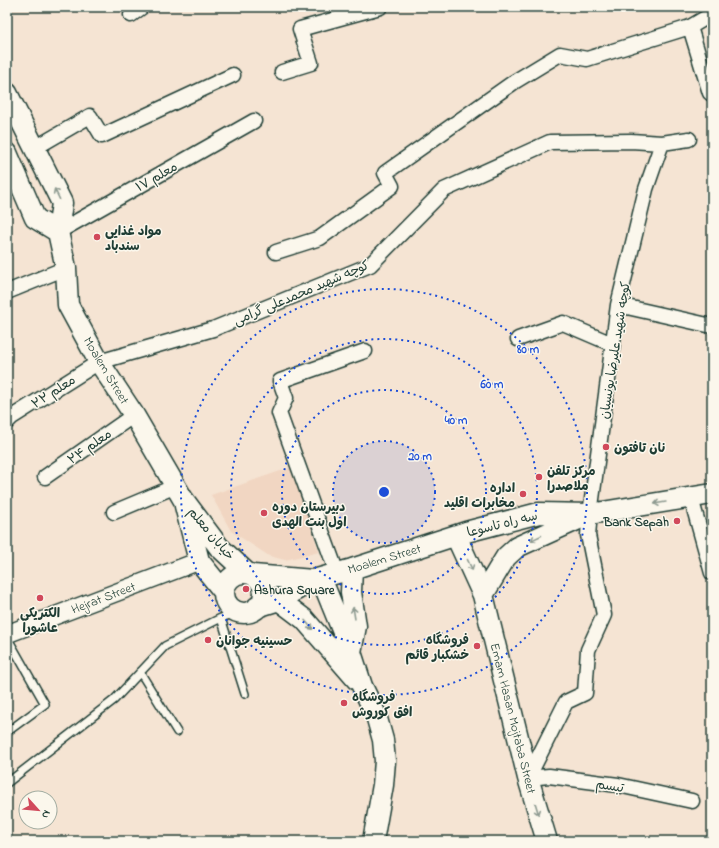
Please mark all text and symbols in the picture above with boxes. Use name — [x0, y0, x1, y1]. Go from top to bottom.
street label: معلم ۱۷ — [132, 158, 181, 197]
one-way arrow — [53, 189, 60, 201]
place label: مواد غذایی سندباد — [105, 222, 162, 256]
marker: مواد غذایی سندباد — [92, 232, 102, 242]
street label: کوچه شهید محمدعلی گرامی — [231, 256, 373, 331]
street label: کوچه شهید علیرضا یونسیان — [595, 280, 636, 420]
street label: Moalem Street — [78, 333, 134, 409]
text: 80 m — [516, 341, 540, 359]
street label: معلم ۲۲ — [28, 371, 80, 414]
text: 60 m — [480, 376, 504, 394]
text: 40 m — [444, 412, 468, 430]
street label: معلم ۲۴ — [64, 425, 116, 469]
place label: نان تافتون — [614, 439, 665, 458]
marker: نان تافتون — [601, 442, 611, 452]
text: 20 m — [407, 448, 432, 466]
place label: مرکز تلفن ملاصدرا — [547, 462, 595, 496]
marker: مرکز تلفن ملاصدرا — [534, 472, 544, 482]
place label: اداره مخابرات اقلید — [444, 479, 515, 513]
centre of rings — [377, 485, 391, 499]
marker: اداره مخابرات اقلید — [518, 489, 528, 499]
place label: دبیرستان دوره اول بنت الهدی — [272, 498, 347, 532]
one-way arrow — [654, 499, 667, 507]
street label: خیابان معلم — [183, 503, 239, 565]
street label: سه راه تاسوعا — [465, 506, 540, 542]
marker: دبیرستان دوره اول بنت الهدی — [259, 508, 269, 518]
place label: Bank Sepah — [602, 513, 669, 532]
marker: Bank Sepah — [672, 516, 682, 526]
one-way arrow — [530, 535, 542, 542]
street label: Moalem Street — [345, 539, 424, 580]
one-way arrow — [467, 559, 474, 571]
street label: Hejrat Street — [69, 577, 139, 619]
place label: Ashura Square — [254, 581, 336, 600]
marker: Ashura Square — [241, 584, 251, 594]
marker: الکتریکی عاشورا — [35, 593, 45, 603]
place label: الکتریکی عاشورا — [20, 604, 60, 638]
one-way arrow — [350, 607, 358, 620]
one-way arrow — [304, 620, 313, 630]
place label: فروشگاه خشکبار قائم — [406, 631, 469, 665]
place label: حسینیه جوانان — [216, 632, 293, 651]
marker: حسینیه جوانان — [203, 635, 213, 645]
marker: فروشگاه خشکبار قائم — [472, 641, 482, 651]
street label: Emam Hasan Mojtaba Street — [485, 641, 541, 796]
place label: فروشگاه افق کوروش — [352, 688, 412, 722]
marker: فروشگاه افق کوروش — [339, 698, 349, 708]
street label: تبسم — [594, 775, 625, 798]
north arrow — [18, 790, 58, 830]
one-way arrow — [534, 802, 541, 815]
text: N — [37, 807, 55, 821]

